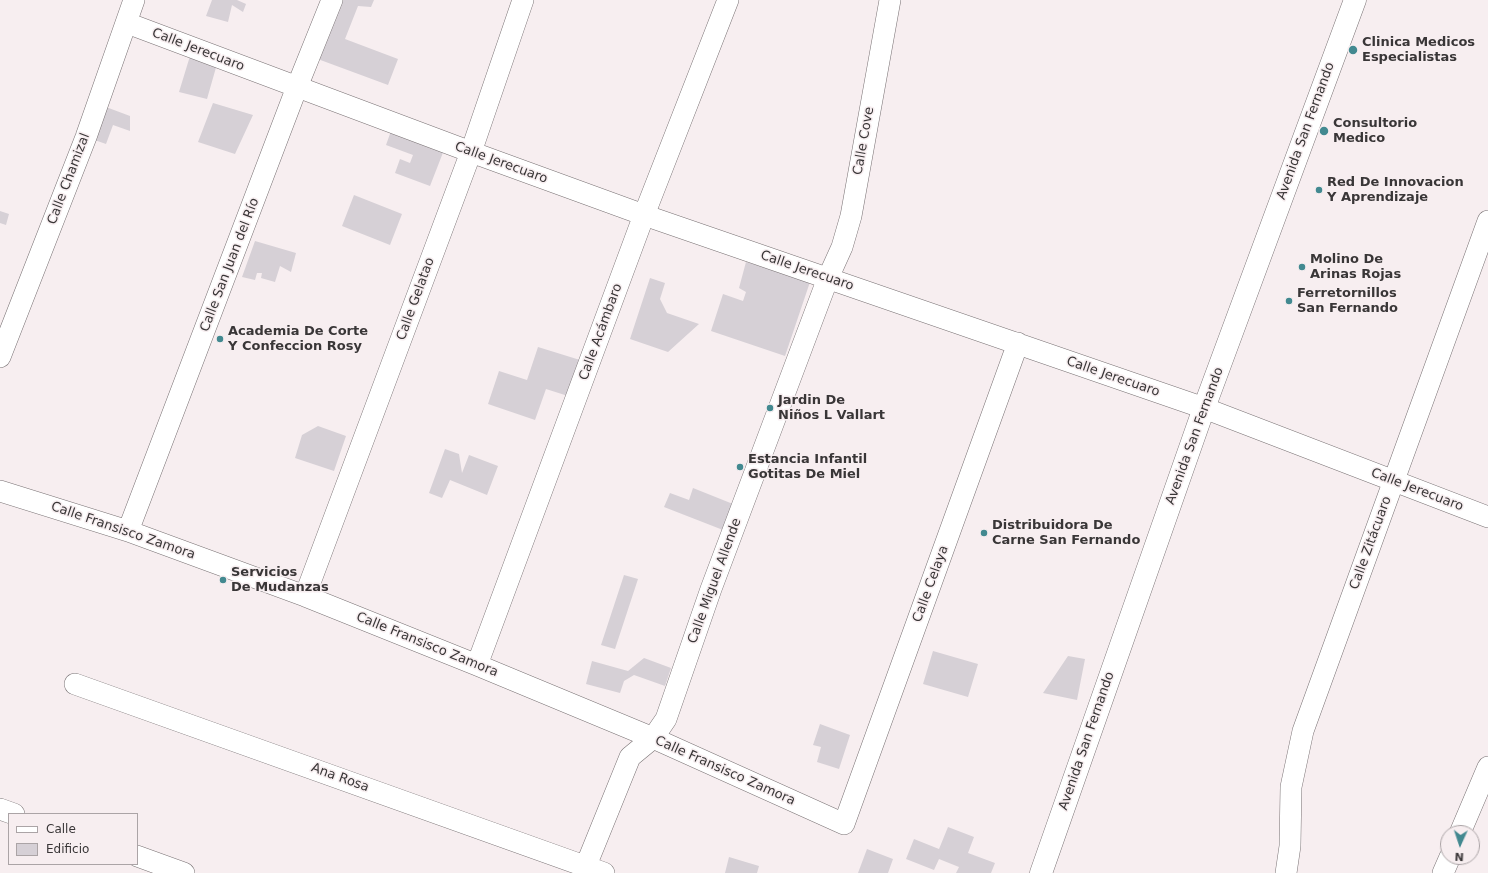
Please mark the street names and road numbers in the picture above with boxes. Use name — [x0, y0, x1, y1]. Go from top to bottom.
street label: Calle Jerecuaro — [150, 25, 246, 75]
street label: Avenida San Fernando — [1274, 60, 1338, 202]
street label: Calle Cove — [850, 106, 878, 176]
street label: Calle Chamizal — [44, 131, 94, 227]
street label: Calle Jerecuaro — [452, 139, 550, 187]
street label: Calle San Juan del Río — [197, 196, 263, 334]
street label: Calle Jerecuaro — [758, 248, 856, 294]
street label: Calle Gelatao — [394, 255, 438, 343]
street label: Calle Acámbaro — [576, 281, 626, 383]
street label: Calle Jerecuaro — [1064, 354, 1162, 400]
street label: Avenida San Fernando — [1163, 365, 1227, 507]
street label: Calle Jerecuaro — [1369, 465, 1465, 515]
street label: Calle Zitácuaro — [1347, 494, 1395, 592]
street label: Calle Fransisco Zamora — [49, 499, 197, 563]
street label: Calle Miguel Allende — [685, 516, 745, 646]
street label: Calle Celaya — [910, 543, 952, 625]
street label: Calle Fransisco Zamora — [354, 609, 500, 681]
street label: Avenida San Fernando — [1056, 670, 1118, 812]
street label: Calle Fransisco Zamora — [653, 733, 797, 809]
street label: Ana Rosa — [309, 760, 371, 796]

